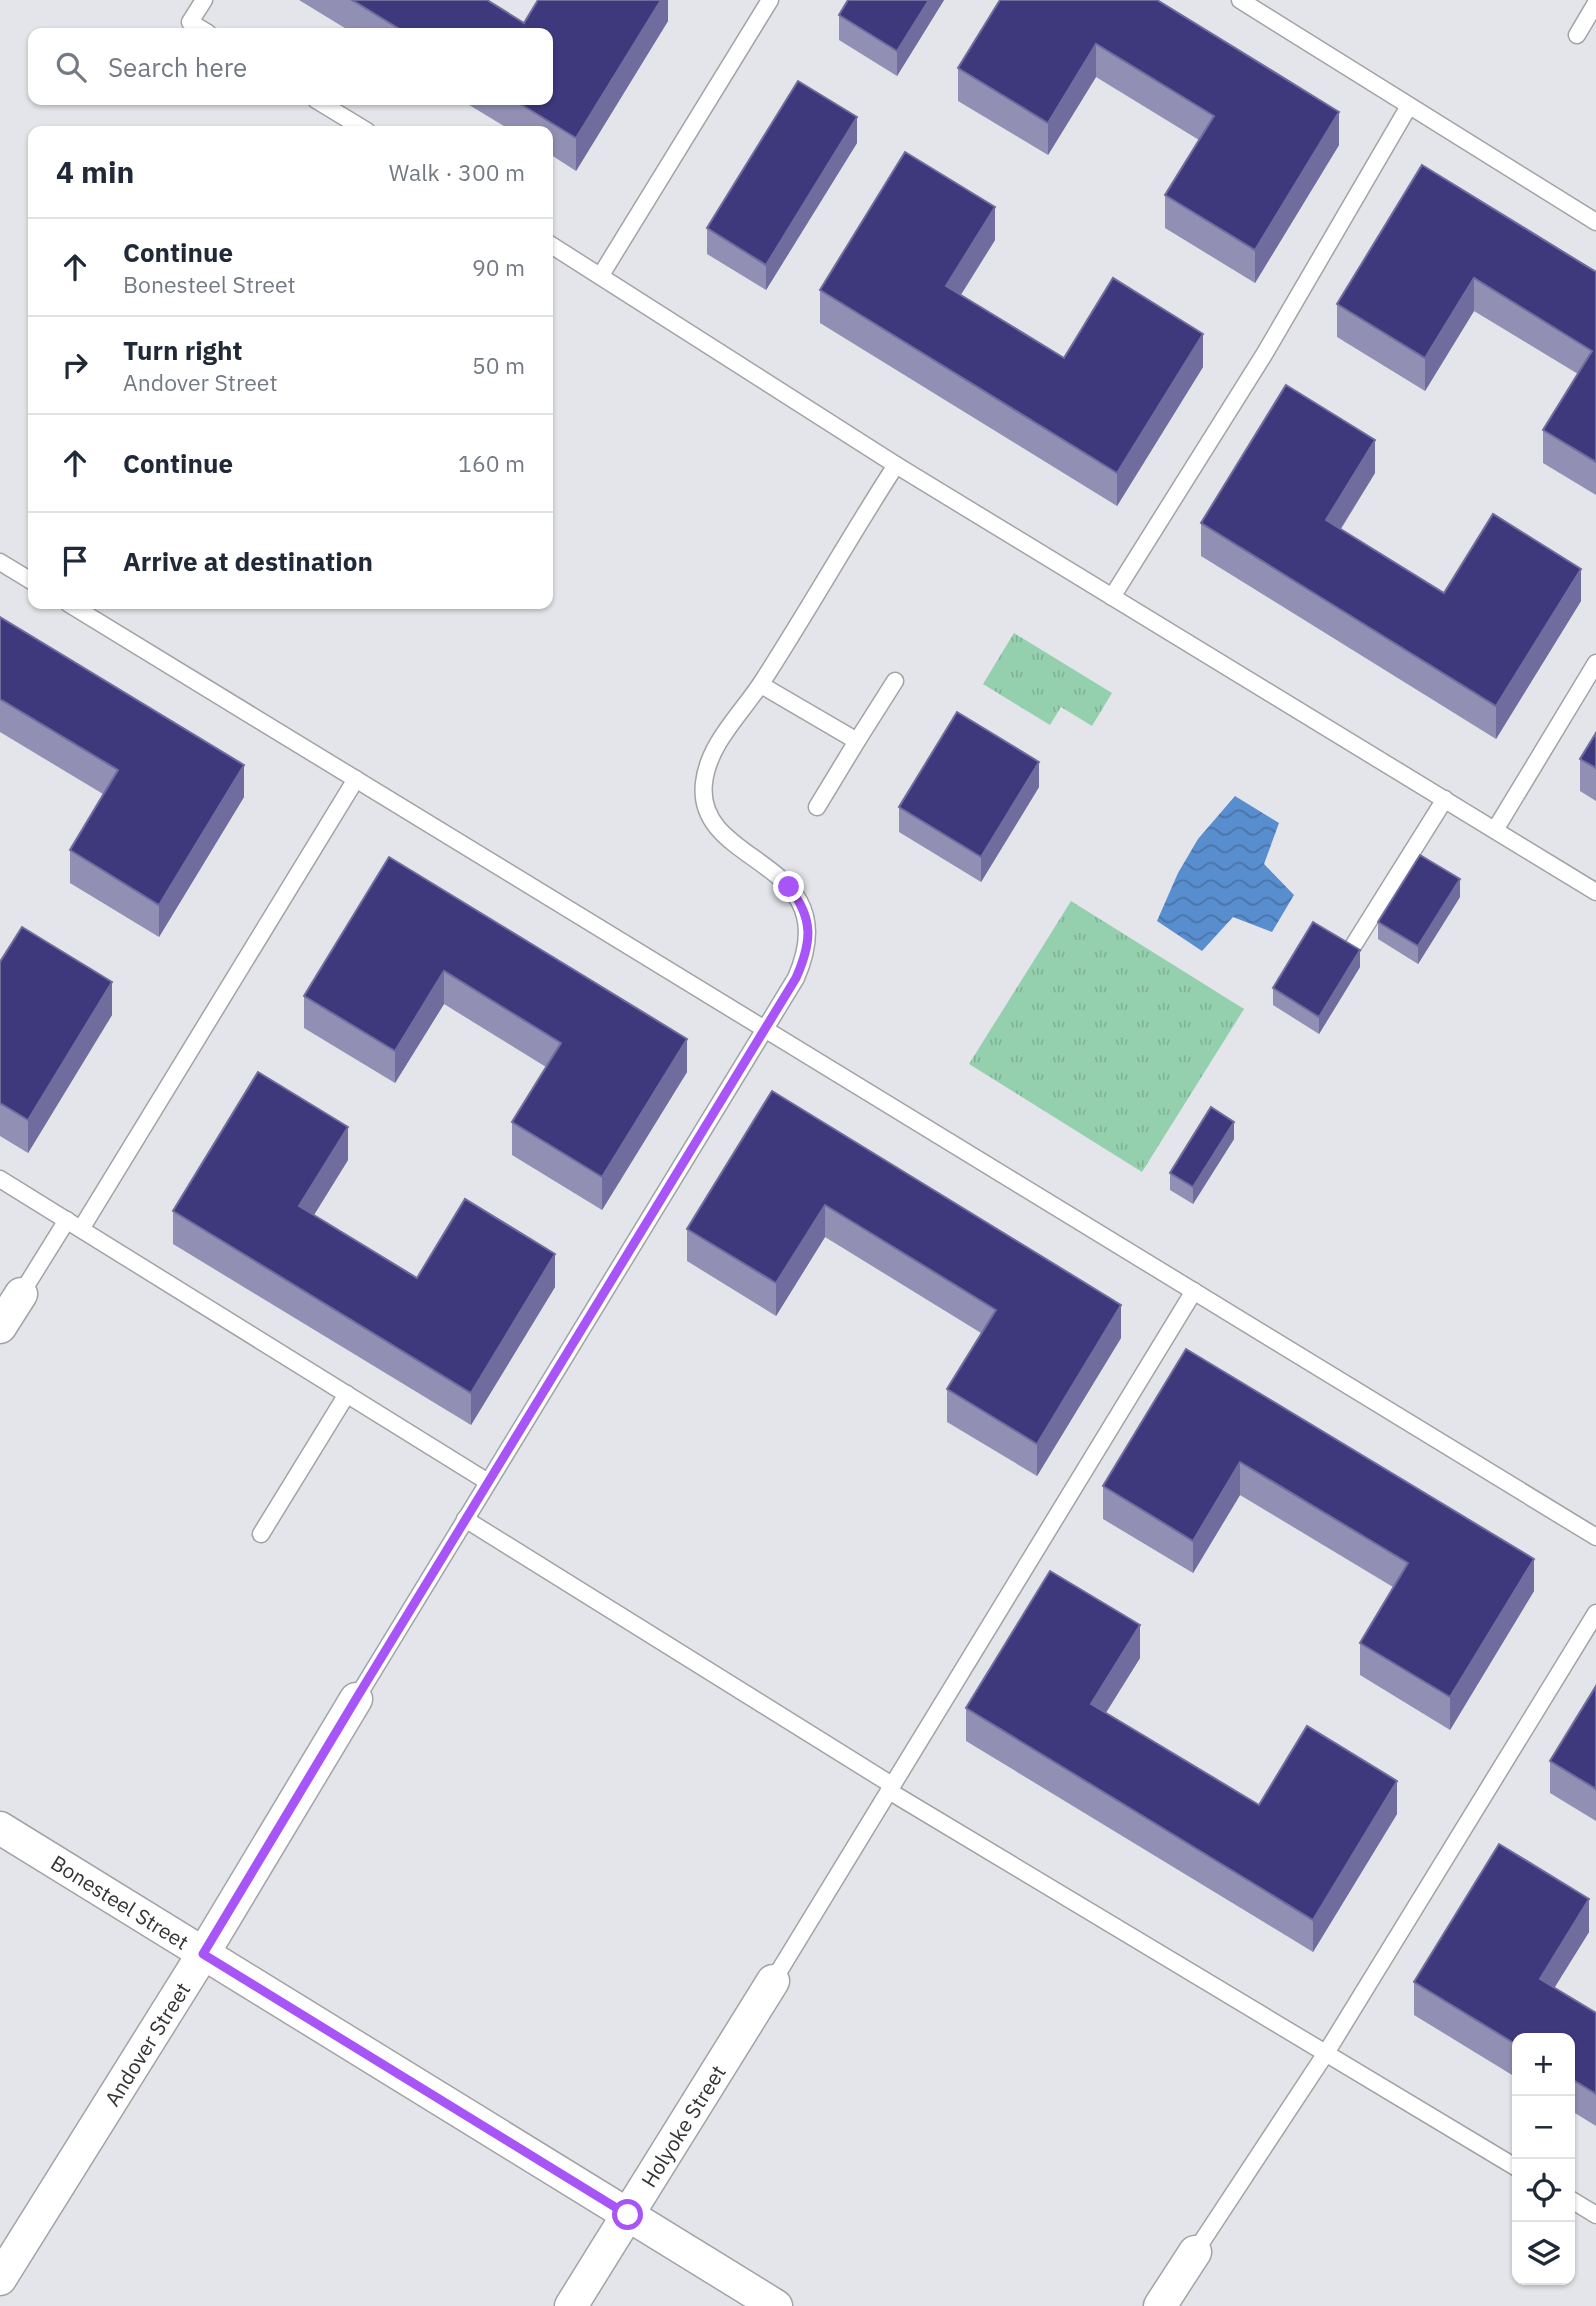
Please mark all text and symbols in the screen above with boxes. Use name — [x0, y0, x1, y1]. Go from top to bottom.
search box — [28, 28, 553, 105]
icon: search — [52, 48, 90, 86]
text: Search here — [108, 50, 247, 84]
text: 4 min — [56, 152, 134, 191]
text: Walk · 300 m — [389, 157, 525, 187]
text: Continue — [123, 235, 233, 269]
icon: ahead — [56, 248, 94, 286]
text: 90 m — [472, 252, 525, 282]
text: Bonesteel Street — [123, 269, 296, 299]
text: Turn right — [123, 333, 242, 367]
icon: right — [56, 346, 94, 384]
text: 50 m — [472, 350, 525, 380]
text: Andover Street — [123, 367, 278, 397]
icon: ahead — [56, 444, 94, 482]
text: Continue — [123, 446, 233, 480]
text: 160 m — [458, 448, 525, 478]
icon: arrive — [56, 542, 94, 580]
text: Arrive at destination — [123, 544, 373, 578]
route end — [773, 871, 804, 902]
street label: Bonesteel Street — [46, 1848, 194, 1956]
street label: Andover Street — [98, 1977, 196, 2111]
map controls — [1512, 2033, 1575, 2285]
button: + — [1512, 2033, 1575, 2096]
street label: Holyoke Street — [634, 2060, 732, 2192]
button: − — [1512, 2096, 1575, 2159]
button: locate — [1512, 2159, 1575, 2222]
route start — [612, 2199, 643, 2230]
button: layers — [1512, 2222, 1575, 2285]

